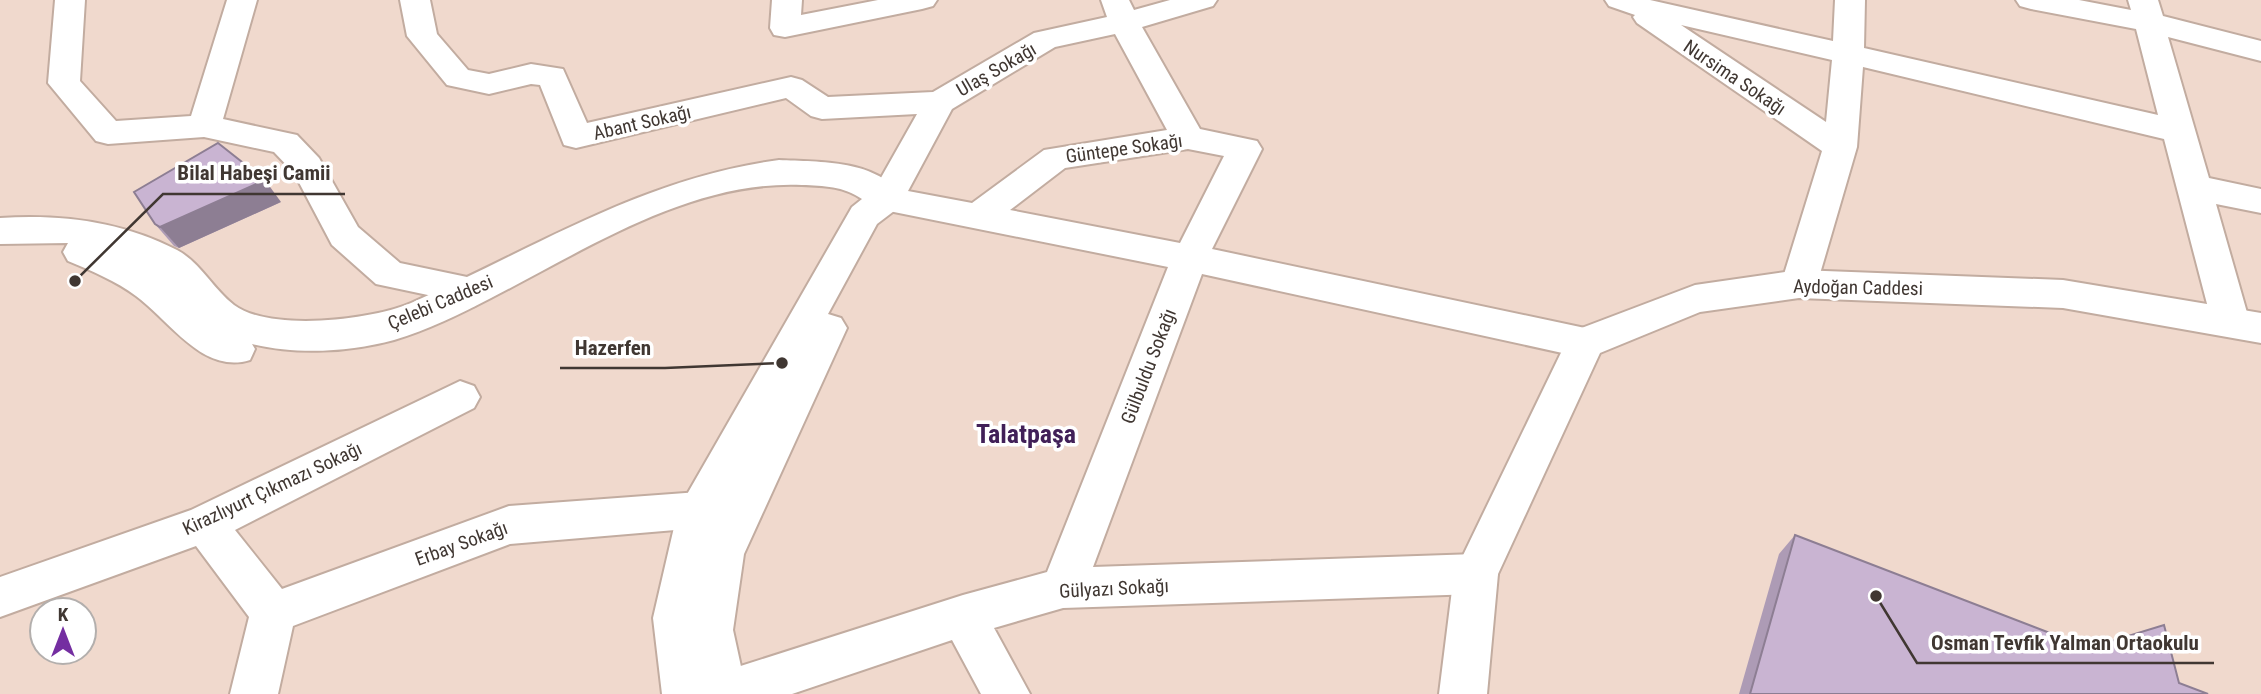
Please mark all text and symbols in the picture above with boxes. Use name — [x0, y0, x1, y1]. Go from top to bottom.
street label: Nursima Sokağı — [1679, 35, 1790, 120]
street label: Ulaş Sokağı — [952, 37, 1040, 101]
street label: Abant Sokağı — [591, 100, 693, 145]
street label: Güntepe Sokağı — [1064, 129, 1184, 168]
callout: Bilal Habeşi Camii — [163, 152, 345, 194]
text: Bilal Habeşi Camii — [177, 161, 331, 185]
street label: Çelebi Caddesi — [384, 270, 496, 335]
street label: Aydoğan Caddesi — [1793, 275, 1923, 300]
street label: Gülbuldu Sokağı — [1116, 305, 1181, 427]
callout: Hazerfen — [560, 326, 665, 368]
text: Hazerfen — [575, 336, 651, 360]
district label: Talatpaşa — [976, 419, 1076, 449]
street label: Kirazlıyurt Çıkmazı Sokağı — [179, 437, 365, 540]
street label: Erbay Sokağı — [412, 516, 511, 571]
street label: Gülyazı Sokağı — [1059, 574, 1169, 603]
north arrow — [28, 596, 98, 666]
text: K — [58, 603, 69, 626]
callout: Osman Tevfik Yalman Ortaokulu — [1917, 621, 2214, 663]
text: Osman Tevfik Yalman Ortaokulu — [1931, 631, 2199, 655]

